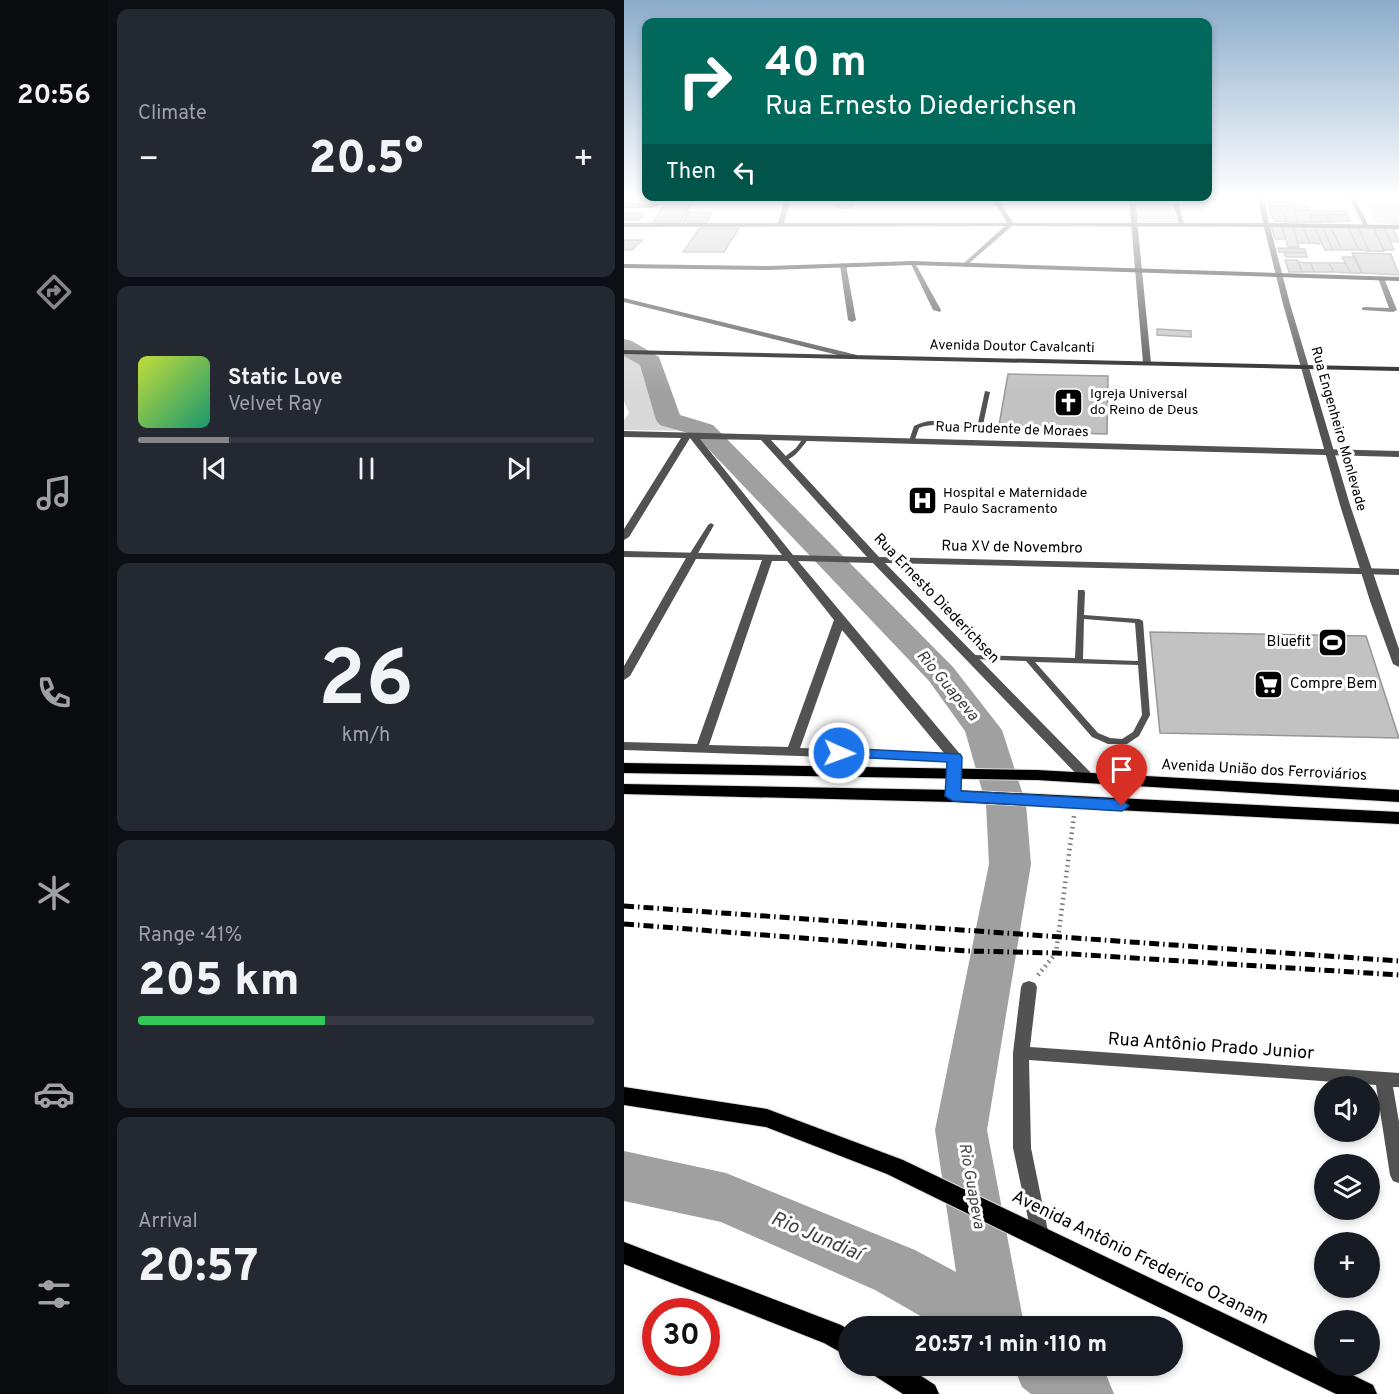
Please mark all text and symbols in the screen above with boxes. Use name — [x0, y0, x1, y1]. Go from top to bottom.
text: 40 m — [765, 38, 867, 91]
icon: right — [666, 42, 744, 120]
text: 20:56 — [17, 79, 91, 113]
text: Rua Ernesto Diederichsen — [765, 90, 1077, 124]
text: Climate — [138, 101, 207, 127]
text: 20.5° — [309, 132, 423, 189]
text: − — [138, 140, 159, 182]
text: + — [573, 140, 594, 182]
icon: left — [728, 156, 761, 189]
text: Then — [666, 159, 716, 186]
icon: directions — [33, 271, 75, 313]
street label: Avenida Doutor Cavalcanti — [929, 337, 1095, 357]
street label: Rua Engenheiro Monlevade — [1306, 345, 1370, 513]
text: Static Love — [228, 365, 342, 392]
church icon: Igreja Universal do Reino de Deus — [1053, 386, 1085, 418]
place label: Igreja Universal do Reino de Deus — [1090, 386, 1198, 419]
text: Velvet Ray — [228, 392, 322, 418]
street label: Rua Prudente de Moraes — [935, 419, 1089, 441]
icon: previous — [198, 452, 231, 485]
icon: pause — [350, 452, 383, 485]
icon: next — [502, 452, 535, 485]
icon: music — [33, 472, 75, 514]
hospital icon: Hospital e Maternidade Paulo Sacramento — [906, 485, 938, 517]
place label: Hospital e Maternidade Paulo Sacramento — [943, 485, 1087, 518]
street label: Rua Ernesto Diederichsen — [869, 530, 1003, 668]
street label: Rua XV de Novembro — [941, 537, 1083, 559]
sports icon: Bluefit — [1316, 626, 1348, 658]
place label: Bluefit — [1267, 633, 1311, 652]
text: 26 — [318, 634, 414, 733]
water label: Rio Guapeva — [912, 646, 983, 726]
supermarket icon: Compre Bem — [1253, 668, 1285, 700]
icon: phone — [33, 672, 75, 714]
place label: Compre Bem — [1290, 675, 1377, 694]
position arrow — [807, 721, 871, 785]
text: km/h — [342, 723, 390, 749]
pin — [1096, 744, 1147, 806]
icon: arrive — [1105, 753, 1138, 786]
street label: Avenida União dos Ferroviários — [1161, 756, 1367, 786]
icon: climate — [33, 872, 75, 914]
text: Range · 41% — [138, 923, 242, 949]
text: 205 km — [138, 954, 300, 1011]
street label: Rua Antônio Prado Junior — [1107, 1028, 1315, 1066]
icon: car — [33, 1073, 75, 1115]
map controls — [1314, 1076, 1380, 1376]
button: sound — [1314, 1076, 1380, 1142]
water label: Rio Guapeva — [954, 1142, 988, 1231]
button: layers — [1314, 1154, 1380, 1220]
street label: Avenida Antônio Frederico Ozanam — [1008, 1186, 1272, 1330]
water label: Rio Jundiaí — [767, 1206, 869, 1269]
text: Arrival — [138, 1209, 198, 1235]
button: + — [1314, 1232, 1380, 1298]
text: 20:57 — [138, 1240, 258, 1297]
icon: filters — [33, 1273, 75, 1315]
speed limit sign: 30 — [642, 1298, 720, 1376]
button: − — [1314, 1310, 1380, 1376]
text: 20:57 · 1 min · 110 m — [914, 1332, 1107, 1359]

